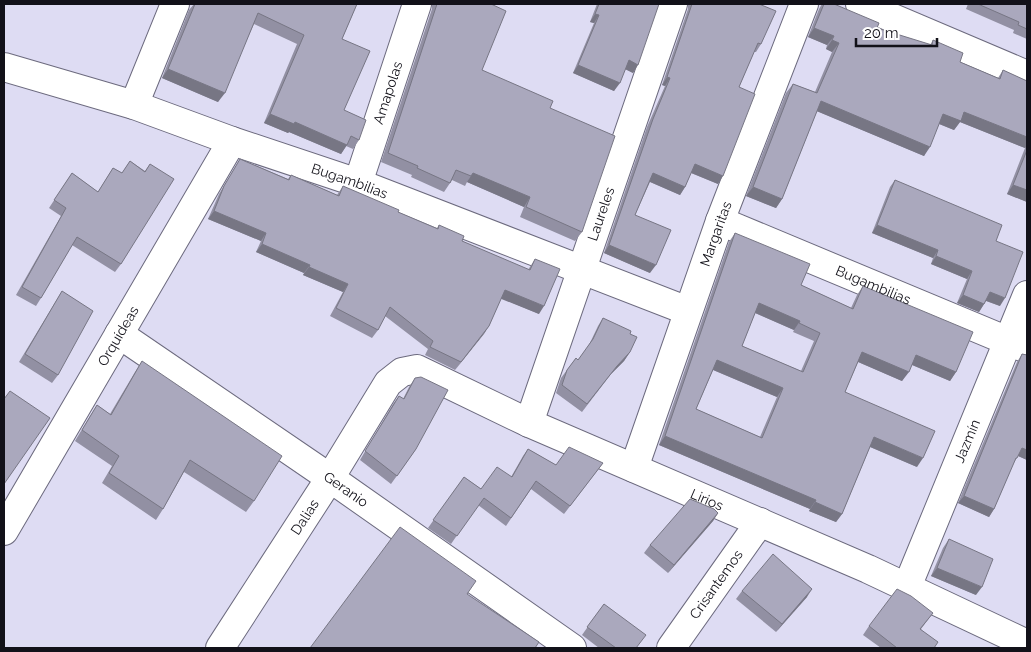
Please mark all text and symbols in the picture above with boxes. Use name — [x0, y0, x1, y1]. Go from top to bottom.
scale bar — [856, 15, 937, 47]
text: 20 m — [864, 24, 899, 42]
street label: Amapolas — [370, 59, 406, 126]
street label: Bugambilias — [309, 160, 390, 202]
street label: Laureles — [584, 185, 618, 243]
street label: Margaritas — [697, 199, 735, 269]
street label: Bugambilias — [833, 262, 913, 308]
street label: Orquídeas — [94, 303, 142, 369]
street label: Jazmín — [951, 417, 983, 465]
street label: Geranio — [321, 468, 371, 510]
street label: Lirios — [688, 486, 726, 514]
street label: Dalias — [287, 496, 322, 538]
street label: Crisantemos — [686, 546, 746, 622]

